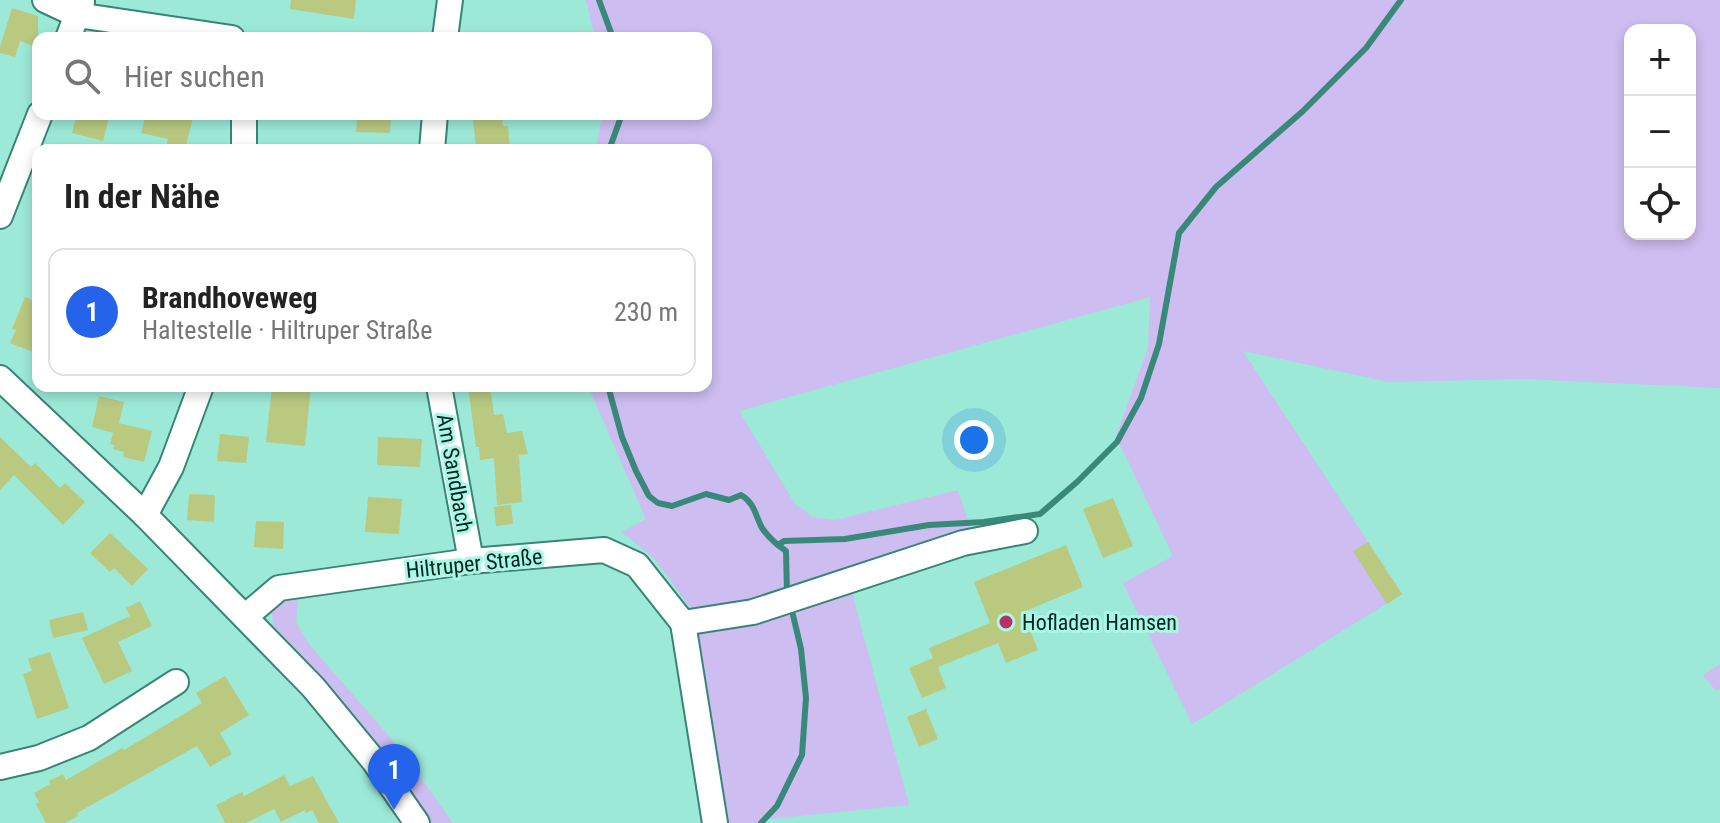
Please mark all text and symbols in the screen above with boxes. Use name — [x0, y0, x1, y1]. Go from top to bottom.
map controls — [1624, 24, 1696, 240]
button: + — [1624, 24, 1696, 96]
search box — [32, 32, 712, 120]
icon: search — [60, 54, 104, 98]
text: Hier suchen — [124, 59, 265, 94]
button: − — [1624, 96, 1696, 168]
button: locate — [1624, 168, 1696, 240]
text: In der Nähe — [64, 176, 220, 216]
text: Brandhoveweg — [142, 280, 318, 315]
text: 1 — [85, 297, 99, 327]
text: 230 m — [614, 297, 678, 327]
text: Haltestelle · Hiltruper Straße — [142, 315, 433, 345]
street label: Am Sandbach — [432, 412, 477, 534]
your location — [954, 420, 994, 460]
street label: Hiltruper Straße — [405, 544, 543, 583]
place label: Hofladen Hamsen — [1022, 610, 1177, 635]
marker: Hofladen Hamsen — [997, 613, 1015, 631]
pin: 1 — [368, 744, 420, 810]

